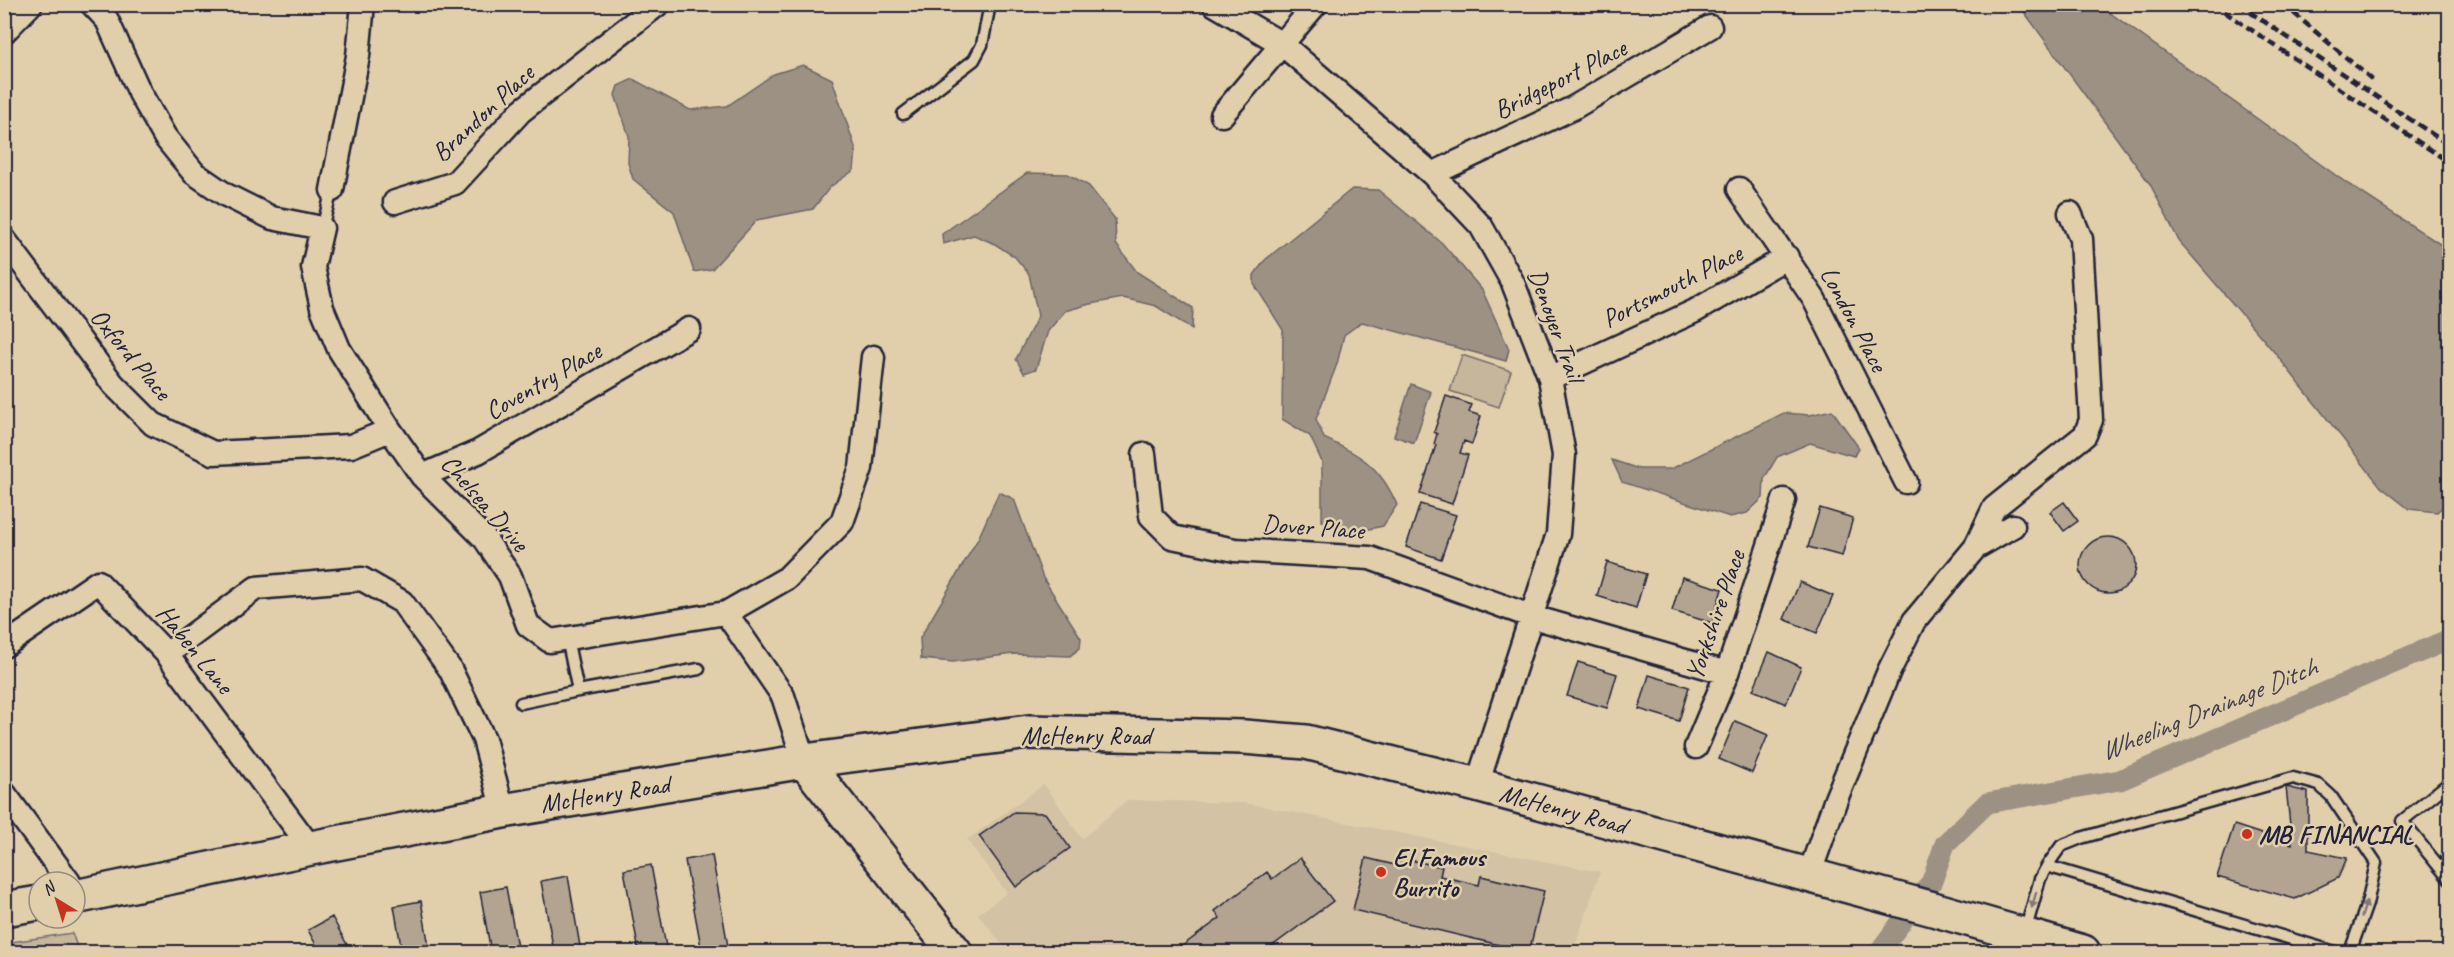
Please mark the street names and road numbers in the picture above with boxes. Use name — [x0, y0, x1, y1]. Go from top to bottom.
street label: Bridgeport Place — [1488, 31, 1633, 127]
street label: Brandon Place — [425, 55, 543, 169]
street label: Portsmouth Place — [1596, 236, 1749, 335]
street label: London Place — [1813, 261, 1897, 379]
street label: Denoyer Trail — [1520, 264, 1593, 390]
street label: Oxford Place — [83, 301, 180, 408]
street label: Coventry Place — [479, 334, 608, 428]
street label: Chelsea Drive — [434, 448, 537, 560]
street label: Dover Place — [1261, 507, 1368, 547]
street label: Yorkshire Place — [1677, 544, 1753, 684]
street label: Haben Lane — [149, 598, 243, 702]
street label: McHenry Road — [1021, 719, 1155, 752]
street label: McHenry Road — [538, 767, 676, 820]
street label: McHenry Road — [1496, 776, 1634, 843]

